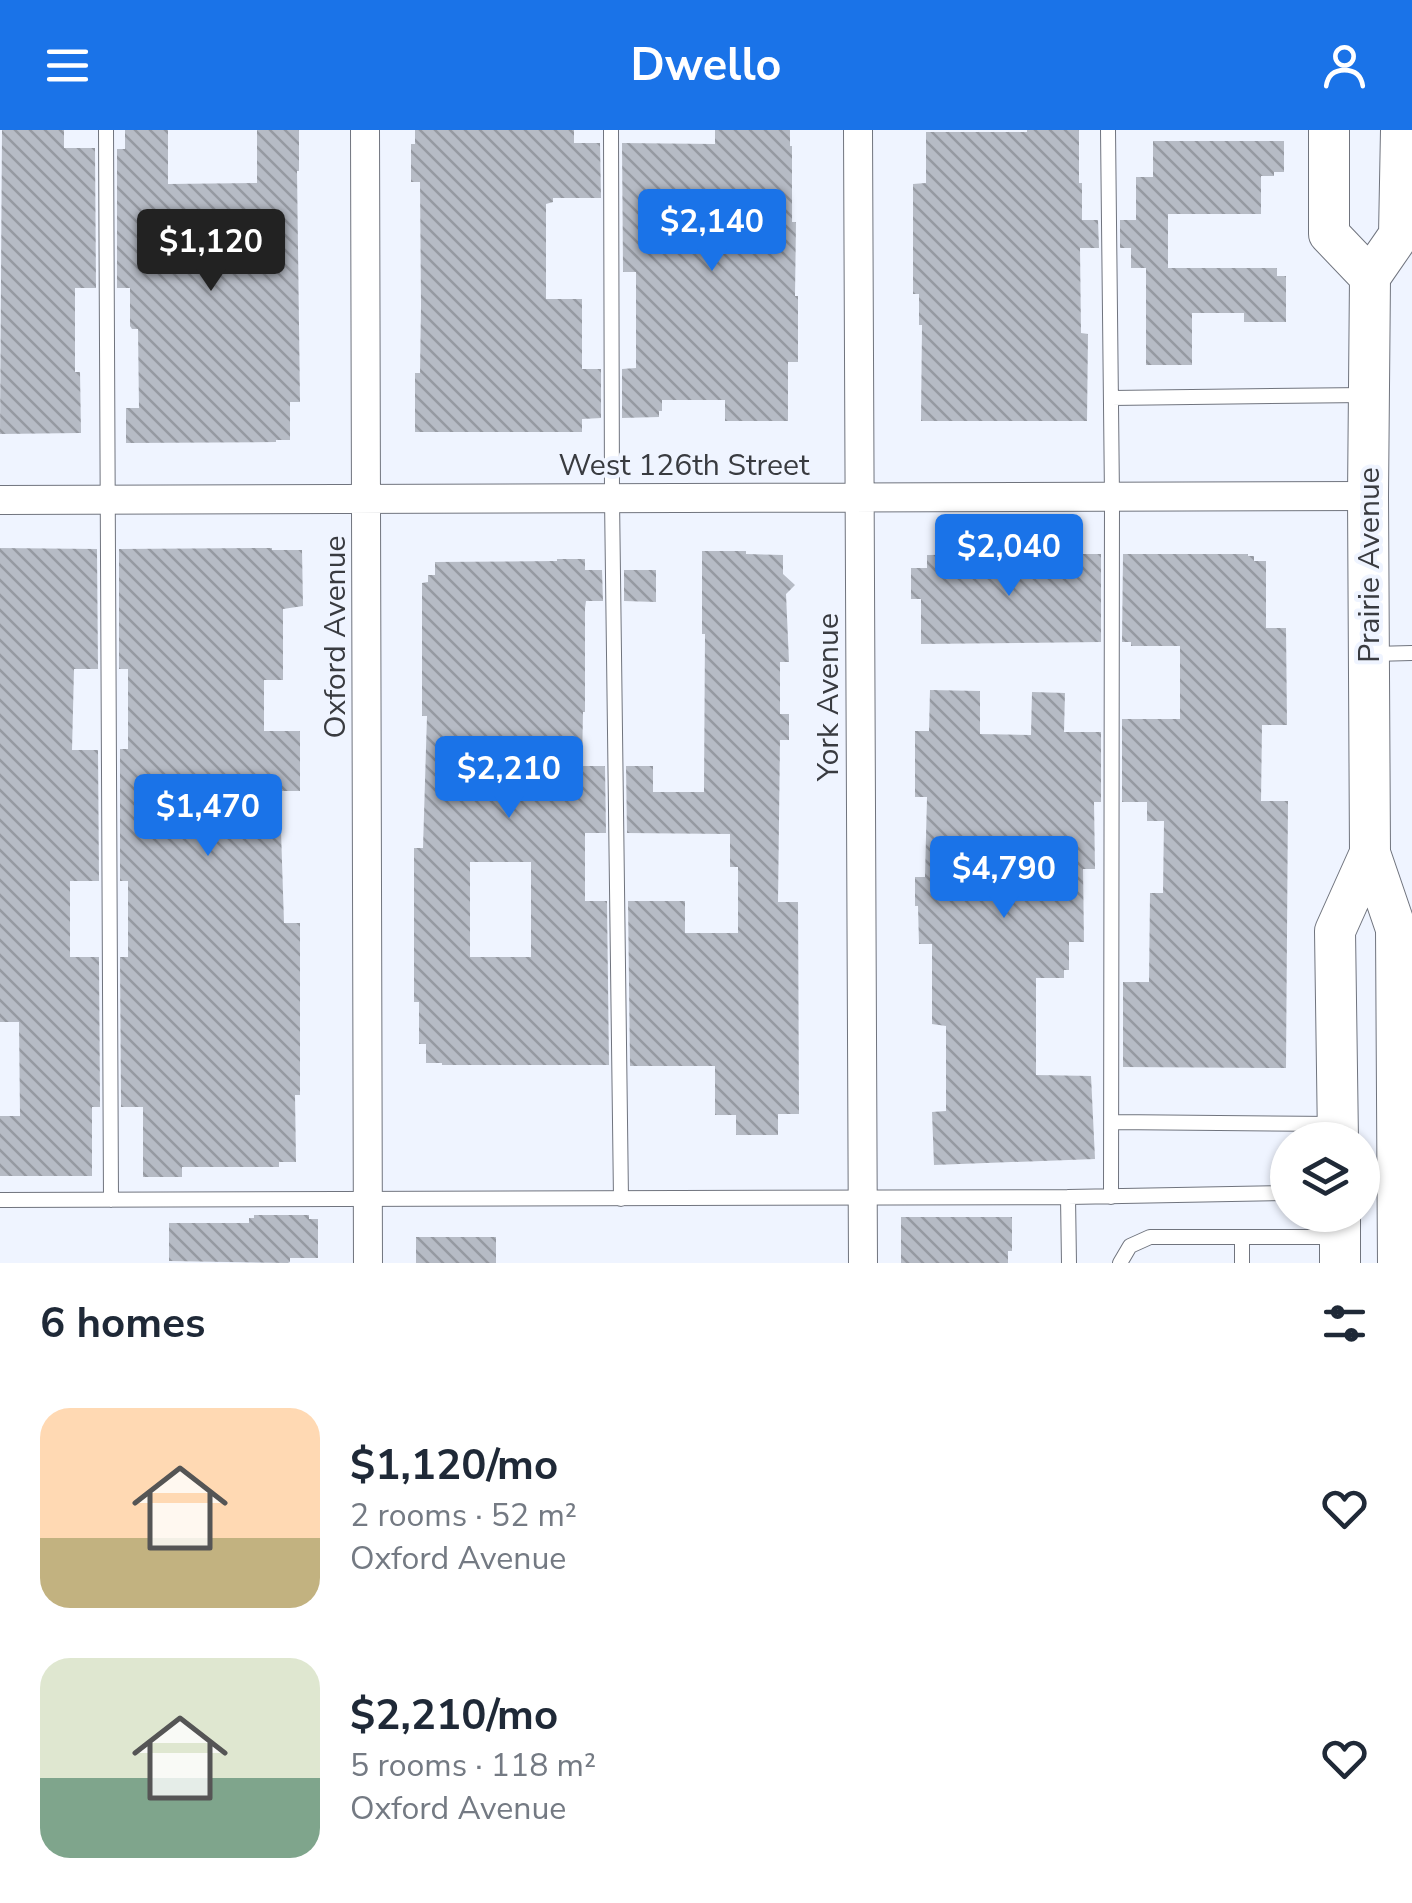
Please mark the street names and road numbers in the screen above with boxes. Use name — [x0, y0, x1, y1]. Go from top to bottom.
street label: West 126th Street — [559, 445, 810, 486]
street label: Prairie Avenue — [1349, 467, 1390, 663]
street label: Oxford Avenue — [315, 536, 356, 738]
street label: York Avenue — [808, 613, 849, 782]

